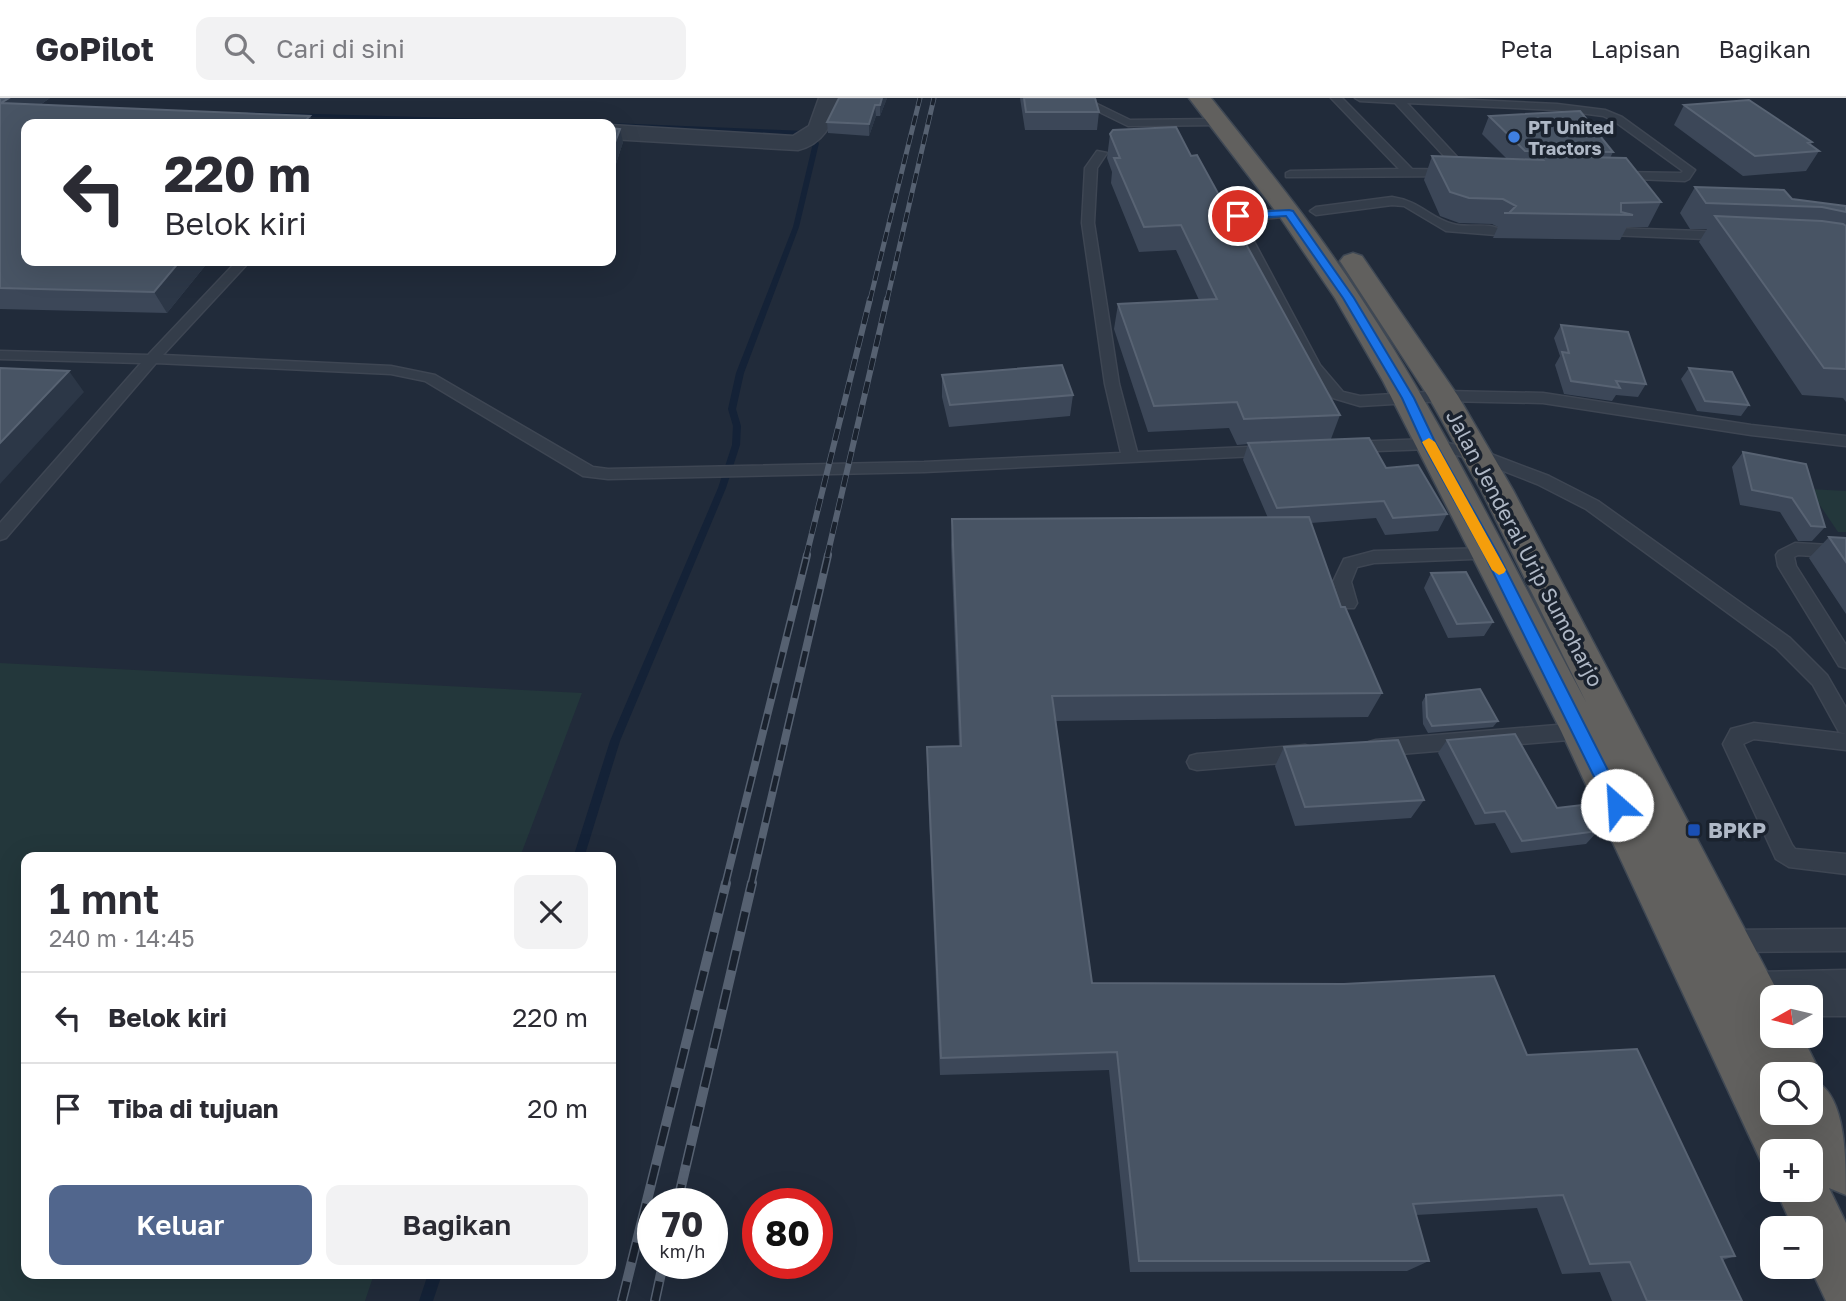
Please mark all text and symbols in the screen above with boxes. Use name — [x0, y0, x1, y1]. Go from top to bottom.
search box — [196, 17, 686, 80]
text: GoPilot — [35, 29, 154, 68]
icon: search — [220, 29, 258, 67]
text: Cari di sini — [276, 33, 405, 64]
text: Peta — [1500, 34, 1553, 63]
text: Lapisan — [1591, 34, 1681, 63]
text: Bagikan — [1719, 34, 1811, 63]
place label: PT United Tractors — [1528, 116, 1614, 159]
marker: PT United Tractors — [1506, 129, 1522, 145]
text: 220 m — [164, 144, 311, 203]
icon: left — [49, 147, 140, 238]
pin — [1208, 186, 1268, 246]
icon: arrive — [1219, 197, 1257, 235]
text: Belok kiri — [164, 204, 307, 242]
street label: Jalan Jenderal Urip Sumoharjo — [1441, 405, 1609, 691]
position arrow — [1580, 768, 1654, 842]
place label: BPKP — [1708, 817, 1766, 843]
marker: BPKP — [1686, 822, 1702, 838]
text: 1 mnt — [49, 873, 160, 923]
button: close — [514, 875, 588, 949]
text: 240 m · 14:45 — [49, 924, 195, 952]
north arrow — [1760, 985, 1824, 1048]
map controls — [1760, 985, 1823, 1279]
icon: left — [49, 999, 87, 1037]
text: Belok kiri — [108, 1002, 227, 1033]
text: 220 m — [512, 1002, 588, 1033]
button: search — [1760, 1062, 1823, 1125]
icon: arrive — [49, 1090, 87, 1128]
text: Tiba di tujuan — [108, 1093, 278, 1124]
text: 20 m — [527, 1093, 588, 1124]
button: + — [1760, 1139, 1823, 1202]
button: Keluar — [49, 1185, 312, 1265]
button: Bagikan — [326, 1185, 588, 1265]
speed limit sign: 80 — [742, 1188, 833, 1279]
text: 70 — [662, 1203, 703, 1245]
button: − — [1760, 1216, 1823, 1279]
text: km/h — [660, 1240, 705, 1262]

